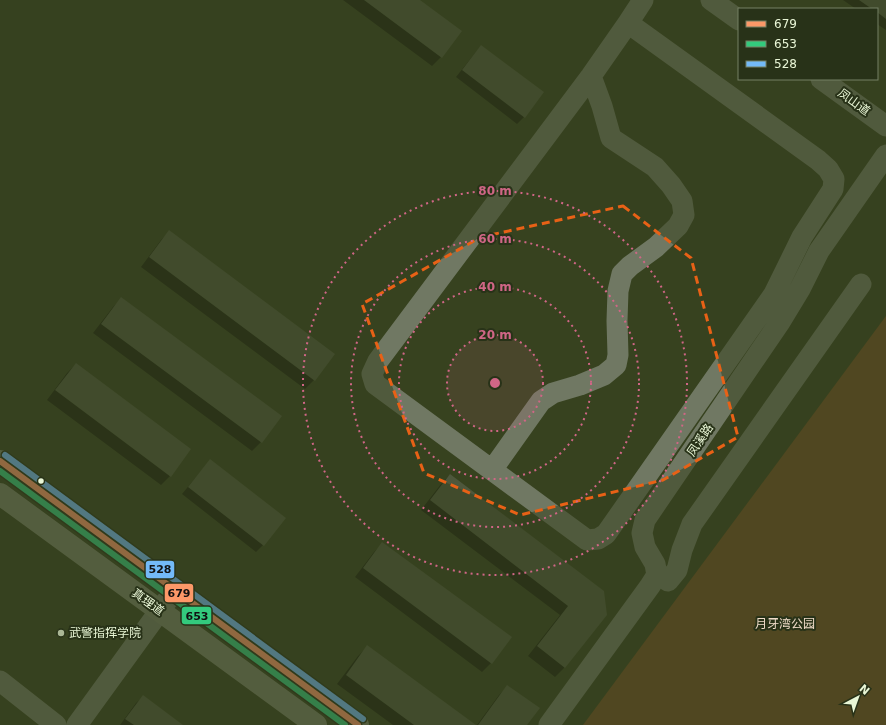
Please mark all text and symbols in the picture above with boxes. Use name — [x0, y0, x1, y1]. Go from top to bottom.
legend — [738, 8, 878, 80]
text: 679 — [774, 17, 797, 31]
text: 653 — [774, 37, 797, 51]
text: 528 — [774, 57, 797, 71]
street label: 凤山道 — [835, 86, 873, 118]
text: 80 m — [478, 184, 512, 198]
text: 60 m — [478, 232, 512, 246]
text: 40 m — [478, 280, 512, 294]
text: 20 m — [478, 328, 512, 342]
centre of rings — [488, 376, 502, 390]
street label: 凤溪路 — [684, 421, 716, 459]
unlabelled marker — [36, 476, 46, 486]
line badge: 528 — [145, 560, 175, 579]
text: 528 — [149, 563, 171, 576]
line badge: 679 — [164, 583, 194, 603]
street label: 真理道 — [129, 586, 167, 618]
text: 679 — [168, 587, 190, 600]
line badge: 653 — [181, 606, 212, 625]
text: 653 — [186, 610, 208, 623]
park label: 月牙湾公园 — [755, 617, 815, 631]
place label: 武警指挥学院 — [69, 626, 141, 640]
marker: 武警指挥学院 — [56, 628, 66, 638]
north arrow — [838, 677, 878, 717]
text: N — [856, 682, 872, 698]

